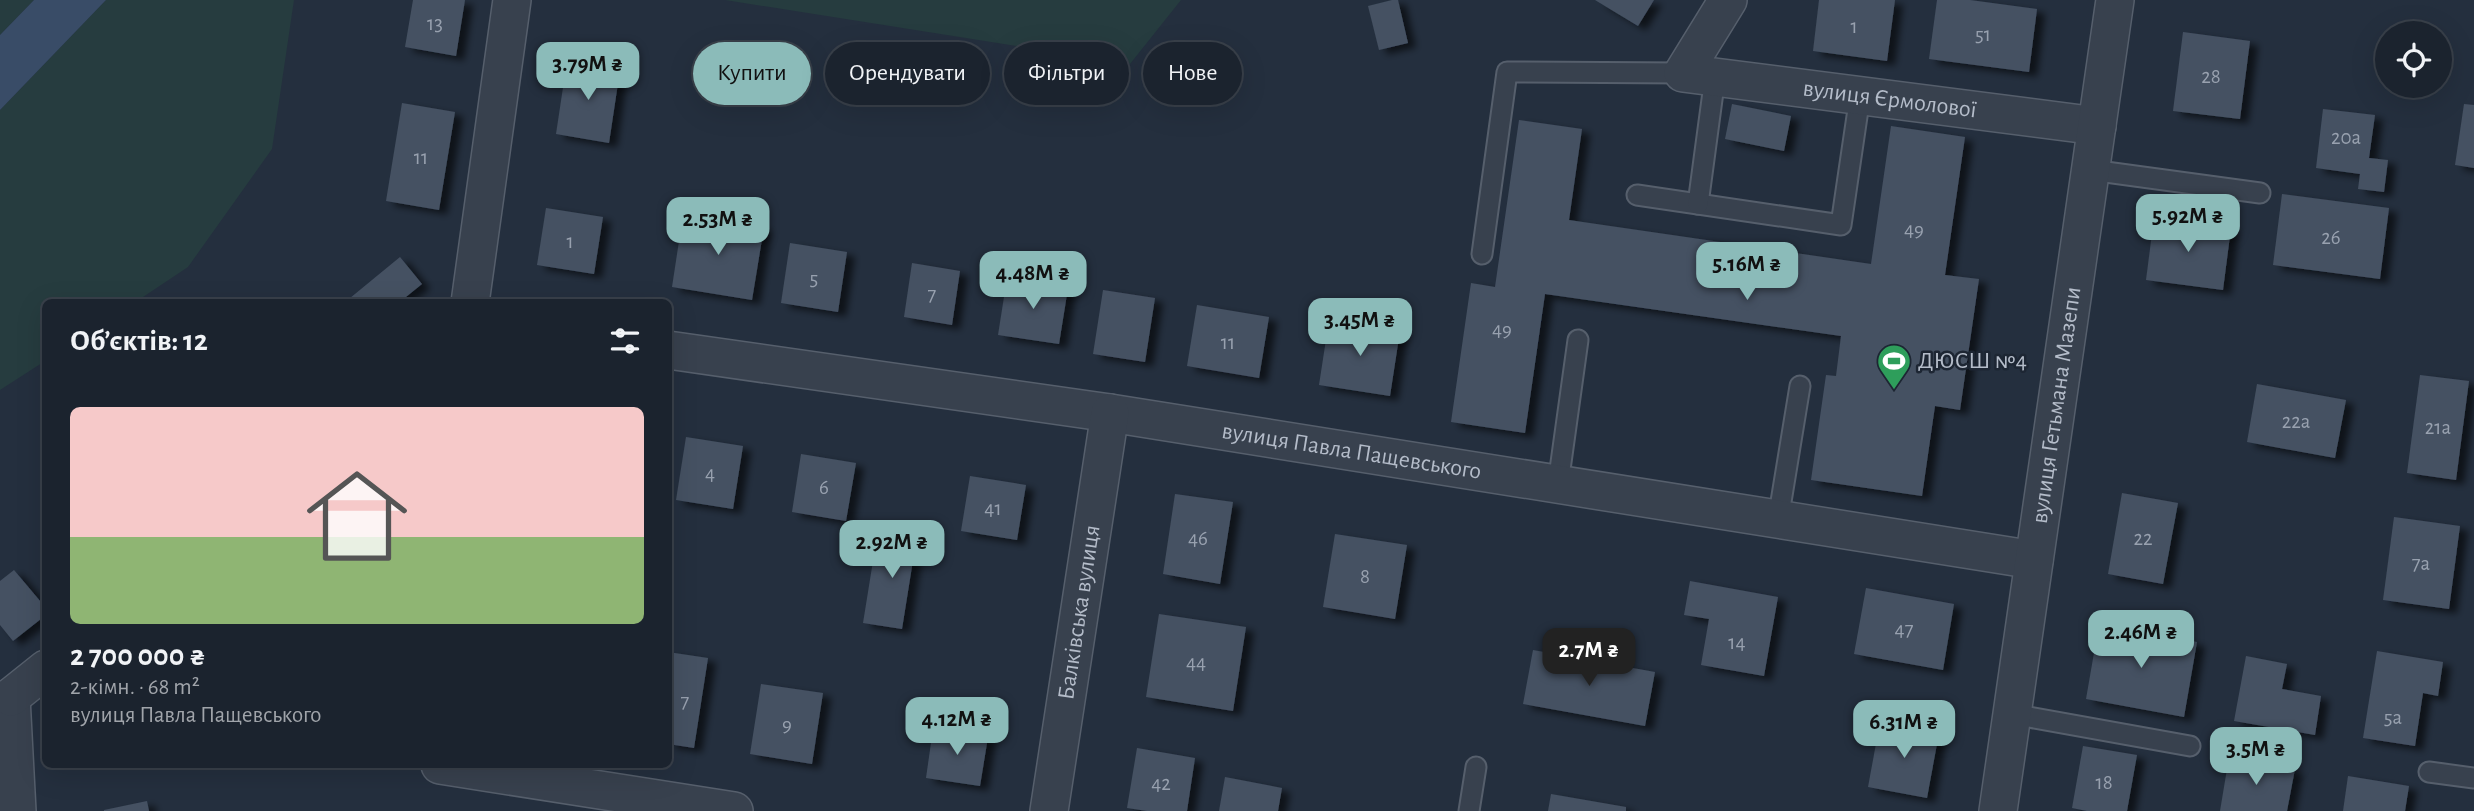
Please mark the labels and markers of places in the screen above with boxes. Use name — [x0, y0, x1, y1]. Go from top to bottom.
pin: 3.79M ₴ — [523, 42, 653, 102]
pin: 5.92M ₴ — [2123, 194, 2253, 254]
pin: 2.53M ₴ — [653, 198, 783, 257]
pin: 5.16M ₴ — [1682, 243, 1812, 302]
pin: 4.48M ₴ — [968, 252, 1098, 311]
pin: 3.45M ₴ — [1295, 298, 1425, 358]
sports icon: ДЮСШ №4 — [1875, 342, 1913, 391]
place label: ДЮСШ №4 — [1918, 349, 2027, 373]
pin: 2.92M ₴ — [827, 520, 957, 580]
pin: 2.46M ₴ — [2076, 610, 2206, 670]
pin: 2.7M ₴ — [1532, 628, 1646, 688]
pin: 4.12M ₴ — [892, 698, 1022, 757]
pin: 6.31M ₴ — [1839, 700, 1969, 760]
pin: 3.5M ₴ — [2199, 728, 2313, 787]

